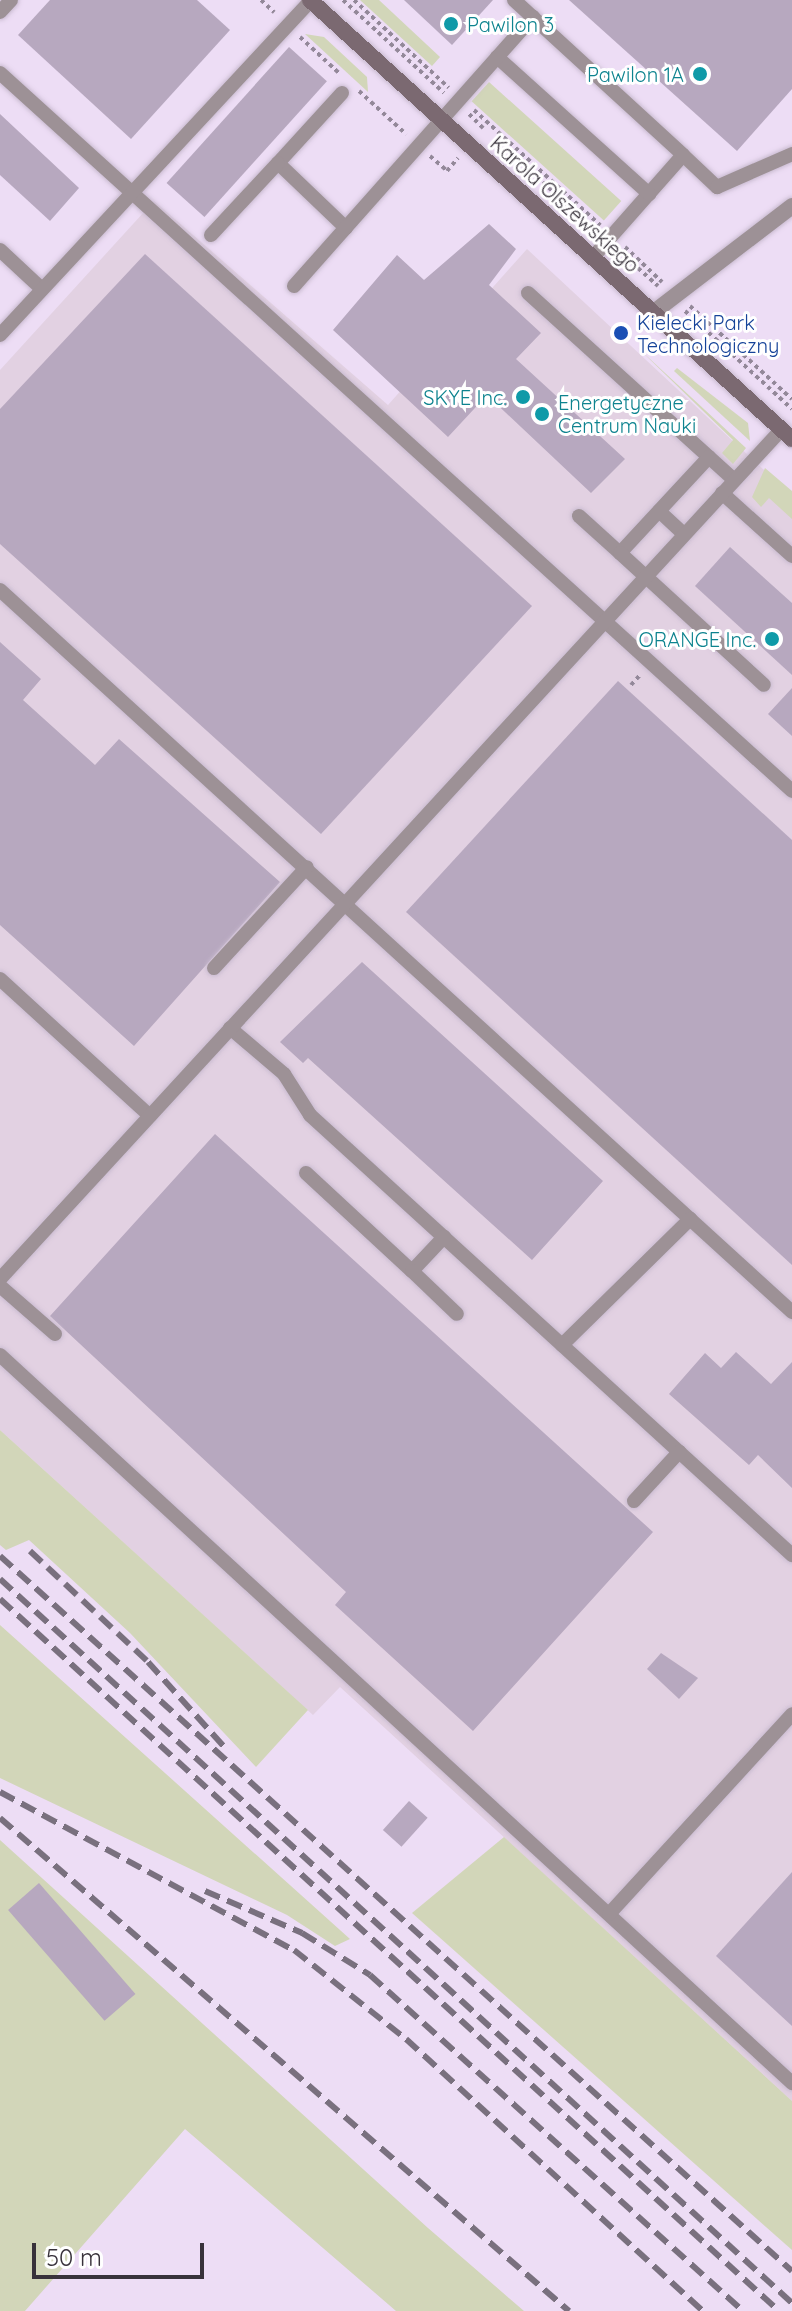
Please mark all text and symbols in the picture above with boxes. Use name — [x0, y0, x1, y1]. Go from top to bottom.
place label: Pawilon 3 — [467, 12, 554, 36]
marker: Pawilon 3 — [442, 15, 460, 33]
place label: Pawilon 1A — [587, 62, 684, 86]
marker: Pawilon 1A — [691, 65, 709, 83]
street label: Karola Olszewskiego — [486, 131, 644, 277]
place label: Kielecki Park Technologiczny — [637, 310, 779, 357]
marker: Kielecki Park Technologiczny — [612, 324, 630, 342]
place label: SKYE Inc. — [423, 385, 507, 409]
marker: SKYE Inc. — [514, 388, 532, 406]
place label: Energetyczne Centrum Nauki — [558, 390, 696, 437]
marker: Energetyczne Centrum Nauki — [533, 405, 551, 423]
place label: ORANGE Inc. — [639, 627, 756, 651]
marker: ORANGE Inc. — [763, 630, 781, 648]
scale bar — [36, 2227, 208, 2277]
text: 50 m — [46, 2242, 102, 2272]

